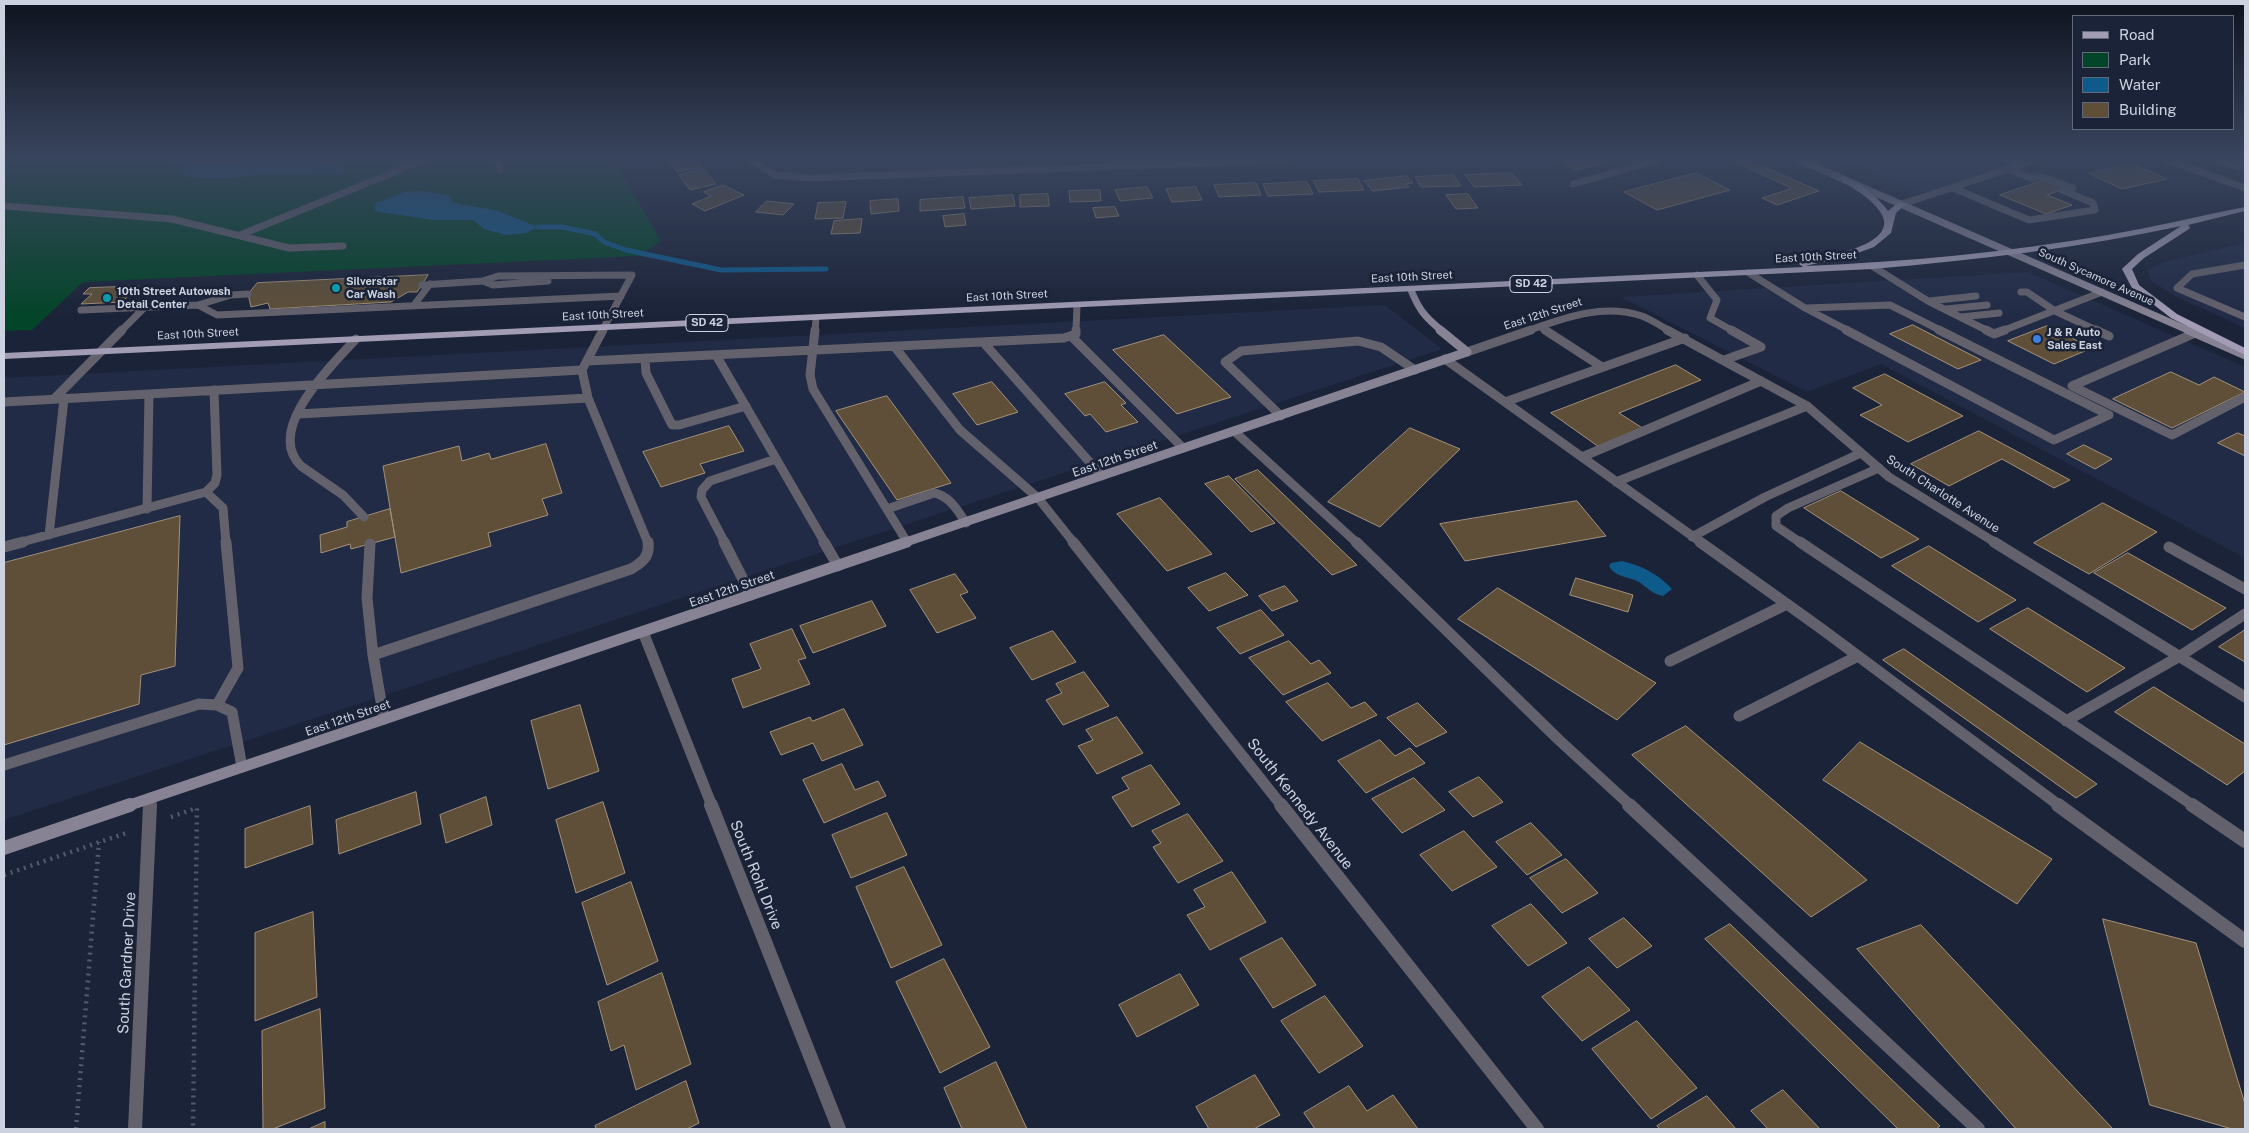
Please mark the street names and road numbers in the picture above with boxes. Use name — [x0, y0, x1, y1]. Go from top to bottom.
street label: South Sycamore Avenue — [2036, 246, 2156, 308]
street label: East 10th Street — [1775, 248, 1857, 266]
street label: East 10th Street — [1371, 268, 1453, 286]
road number: SD 42 — [1510, 276, 1552, 292]
street label: East 10th Street — [966, 287, 1048, 305]
street label: East 12th Street — [1502, 295, 1584, 333]
street label: East 10th Street — [562, 306, 644, 324]
road number: SD 42 — [686, 314, 728, 332]
street label: East 10th Street — [157, 325, 239, 343]
street label: East 12th Street — [1071, 438, 1159, 480]
street label: South Charlotte Avenue — [1884, 452, 2002, 536]
street label: East 12th Street — [688, 568, 776, 610]
street label: East 12th Street — [304, 697, 392, 739]
street label: South Kennedy Avenue — [1243, 735, 1357, 873]
street label: South Rohl Drive — [726, 818, 786, 932]
street label: South Gardner Drive — [114, 892, 140, 1034]

